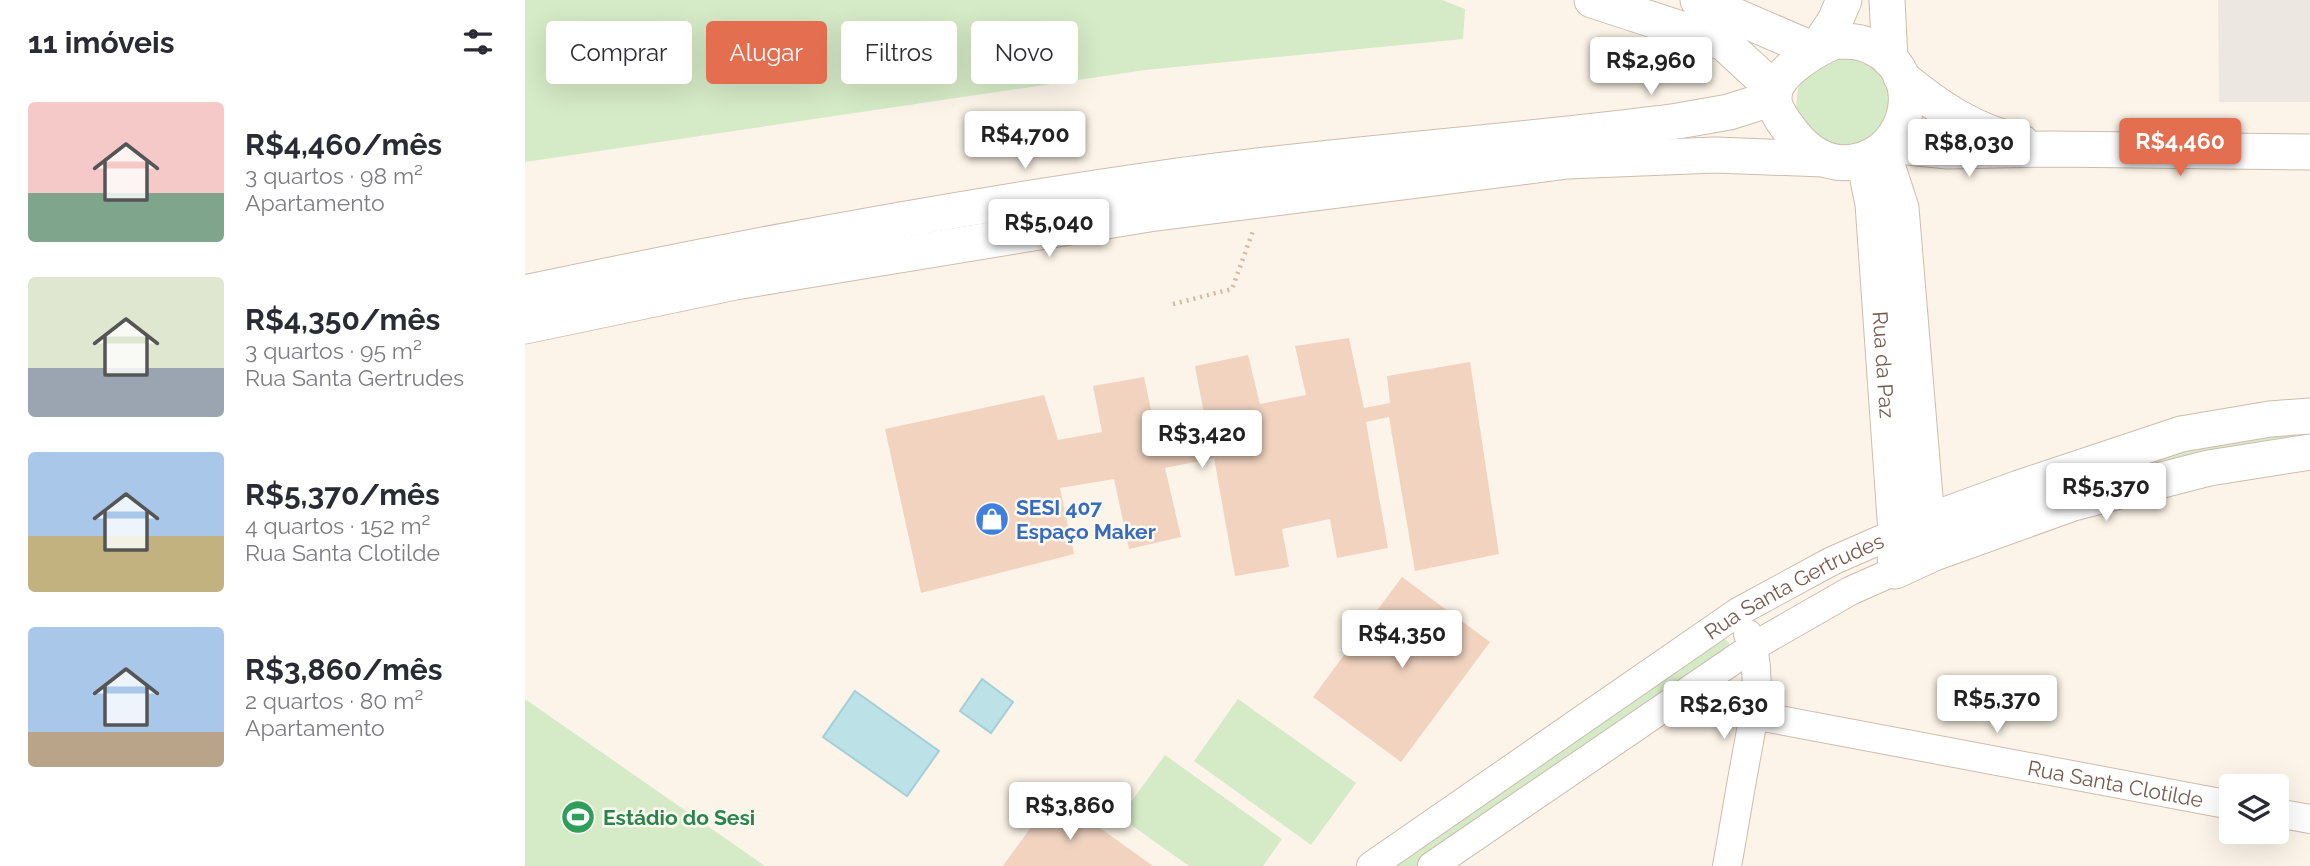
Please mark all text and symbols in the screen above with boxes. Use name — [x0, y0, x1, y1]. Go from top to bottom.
chip: Comprar — [546, 21, 692, 84]
chip: Alugar — [706, 21, 827, 84]
chip: Filtros — [841, 21, 957, 84]
chip: Novo — [971, 21, 1078, 84]
icon: filters — [459, 23, 497, 61]
text: 11 imóveis — [28, 25, 174, 60]
pin: R$2,960 — [1586, 38, 1716, 97]
text: R$2,960 — [1606, 46, 1696, 73]
pin: R$4,700 — [960, 111, 1090, 171]
pin: R$4,460 — [2115, 118, 2245, 178]
text: R$4,700 — [980, 120, 1070, 147]
pin: R$8,030 — [1904, 120, 2034, 179]
text: R$4,460/mês — [245, 127, 442, 162]
text: R$4,460 — [2135, 127, 2225, 154]
text: R$8,030 — [1924, 128, 2014, 155]
icon: home — [84, 130, 168, 214]
text: 3 quartos · 98 m² — [245, 162, 423, 189]
text: Apartamento — [245, 189, 385, 216]
pin: R$5,040 — [984, 200, 1114, 259]
text: R$5,040 — [1004, 208, 1094, 235]
text: R$4,350/mês — [245, 302, 440, 337]
icon: home — [84, 305, 168, 389]
street label: Rua da Paz — [1868, 310, 1900, 419]
text: 3 quartos · 95 m² — [245, 337, 422, 364]
text: Rua Santa Gertrudes — [245, 364, 464, 391]
pin: R$3,420 — [1137, 410, 1267, 470]
text: R$3,420 — [1158, 419, 1246, 446]
pin: R$5,370 — [2041, 463, 2171, 523]
text: R$5,370 — [2062, 472, 2150, 499]
text: R$5,370/mês — [245, 477, 440, 512]
icon: home — [84, 480, 168, 564]
place label: SESI 407 Espaço Maker — [1016, 495, 1156, 544]
shop icon: SESI 407 Espaço Maker — [973, 500, 1011, 538]
text: 4 quartos · 152 m² — [245, 512, 431, 539]
street label: Rua Santa Gertrudes — [1699, 528, 1887, 644]
text: Rua Santa Clotilde — [245, 539, 440, 566]
pin: R$4,350 — [1337, 610, 1467, 670]
text: R$4,350 — [1358, 619, 1446, 646]
text: R$3,860/mês — [245, 652, 443, 687]
icon: home — [84, 655, 168, 739]
pin: R$5,370 — [1932, 676, 2062, 735]
pin: R$2,630 — [1659, 682, 1789, 741]
text: R$5,370 — [1953, 684, 2041, 711]
text: 2 quartos · 80 m² — [245, 687, 423, 714]
text: R$2,630 — [1680, 690, 1768, 717]
text: Apartamento — [245, 714, 385, 741]
street label: Rua Santa Clotilde — [2026, 755, 2206, 812]
map controls — [2219, 774, 2289, 844]
button: layers — [2219, 774, 2289, 844]
pin: R$3,860 — [1005, 782, 1135, 842]
text: R$3,860 — [1025, 791, 1115, 818]
sports icon: Estádio do Sesi — [559, 798, 597, 836]
place label: Estádio do Sesi — [603, 805, 755, 830]

